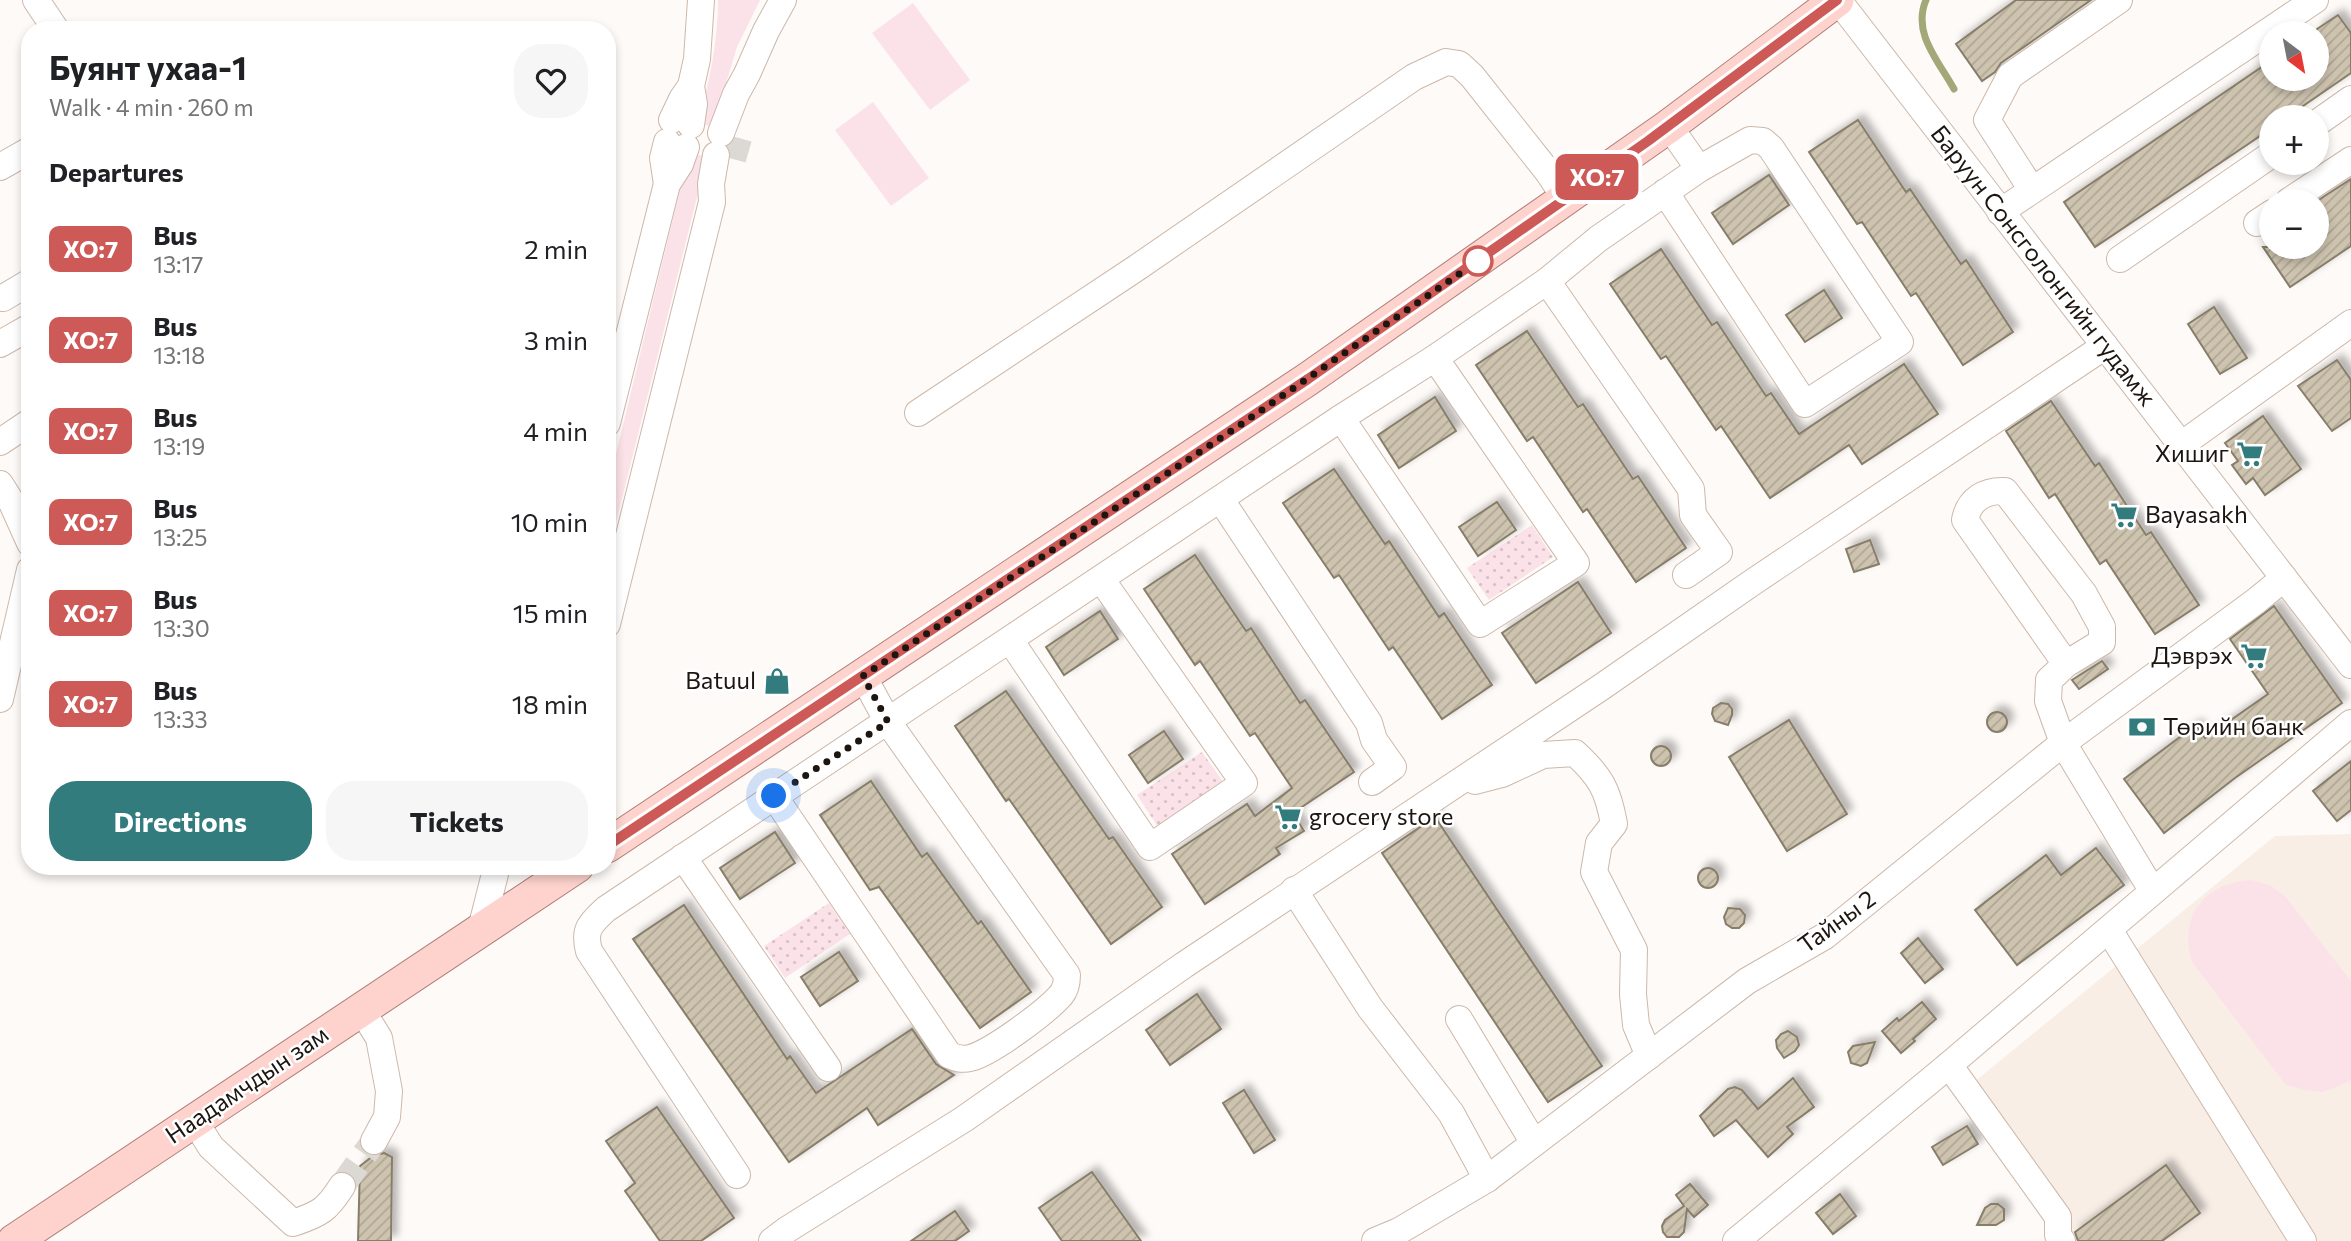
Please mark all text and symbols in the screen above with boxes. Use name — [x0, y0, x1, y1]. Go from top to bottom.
north arrow — [2259, 21, 2329, 91]
map controls — [2259, 21, 2329, 259]
button: heart — [514, 44, 588, 118]
text: Буянт ухаа-1 — [49, 46, 247, 87]
text: Walk · 4 min · 260 m — [49, 93, 254, 121]
button: + — [2259, 105, 2329, 175]
street label: Баруун Сонсголонгийн гудамж — [1926, 119, 2163, 411]
line badge: ХО:7 — [1548, 154, 1646, 200]
text: Departures — [49, 156, 184, 187]
text: ХО:7 — [1569, 162, 1625, 191]
button: − — [2259, 189, 2329, 259]
text: Bus — [153, 219, 197, 250]
text: 2 min — [524, 233, 588, 264]
text: ХО:7 — [63, 234, 118, 263]
unlabelled marker — [1463, 246, 1493, 276]
text: 13:17 — [153, 250, 204, 278]
text: Bus — [153, 310, 197, 341]
text: 3 min — [524, 324, 588, 355]
text: ХО:7 — [63, 325, 118, 354]
text: 13:18 — [153, 341, 205, 369]
text: Bus — [153, 401, 197, 432]
text: 4 min — [523, 415, 588, 446]
text: ХО:7 — [63, 416, 118, 445]
text: 13:19 — [153, 432, 205, 460]
place label: Хишиг — [2155, 438, 2229, 467]
supermarket icon: Хишиг — [2235, 439, 2265, 469]
text: Bus — [153, 492, 197, 523]
place label: Bayasakh — [2145, 499, 2248, 528]
supermarket icon: Bayasakh — [2109, 500, 2139, 530]
text: 10 min — [511, 506, 588, 537]
text: ХО:7 — [63, 507, 118, 536]
text: 13:25 — [153, 523, 208, 551]
text: Bus — [153, 583, 197, 614]
text: 15 min — [513, 597, 588, 628]
text: ХО:7 — [63, 598, 118, 627]
text: 13:30 — [153, 614, 210, 642]
place label: Дэврэх — [2151, 640, 2233, 669]
supermarket icon: Дэврэх — [2239, 641, 2269, 671]
place label: Batuul — [685, 665, 756, 694]
shop icon: Batuul — [762, 666, 792, 696]
text: Bus — [153, 674, 197, 705]
text: 18 min — [512, 688, 588, 719]
text: ХО:7 — [63, 689, 118, 718]
text: 13:33 — [153, 705, 208, 733]
place label: Төрийн банк — [2163, 711, 2304, 740]
bank icon: Төрийн банк — [2127, 712, 2157, 742]
your location — [756, 778, 791, 813]
button: Directions — [49, 781, 312, 861]
button: Tickets — [326, 781, 588, 861]
place label: grocery store — [1309, 801, 1453, 830]
supermarket icon: grocery store — [1273, 802, 1303, 832]
street label: Тайны 2 — [1792, 883, 1880, 959]
street label: Наадамчдын зам — [159, 1019, 333, 1149]

